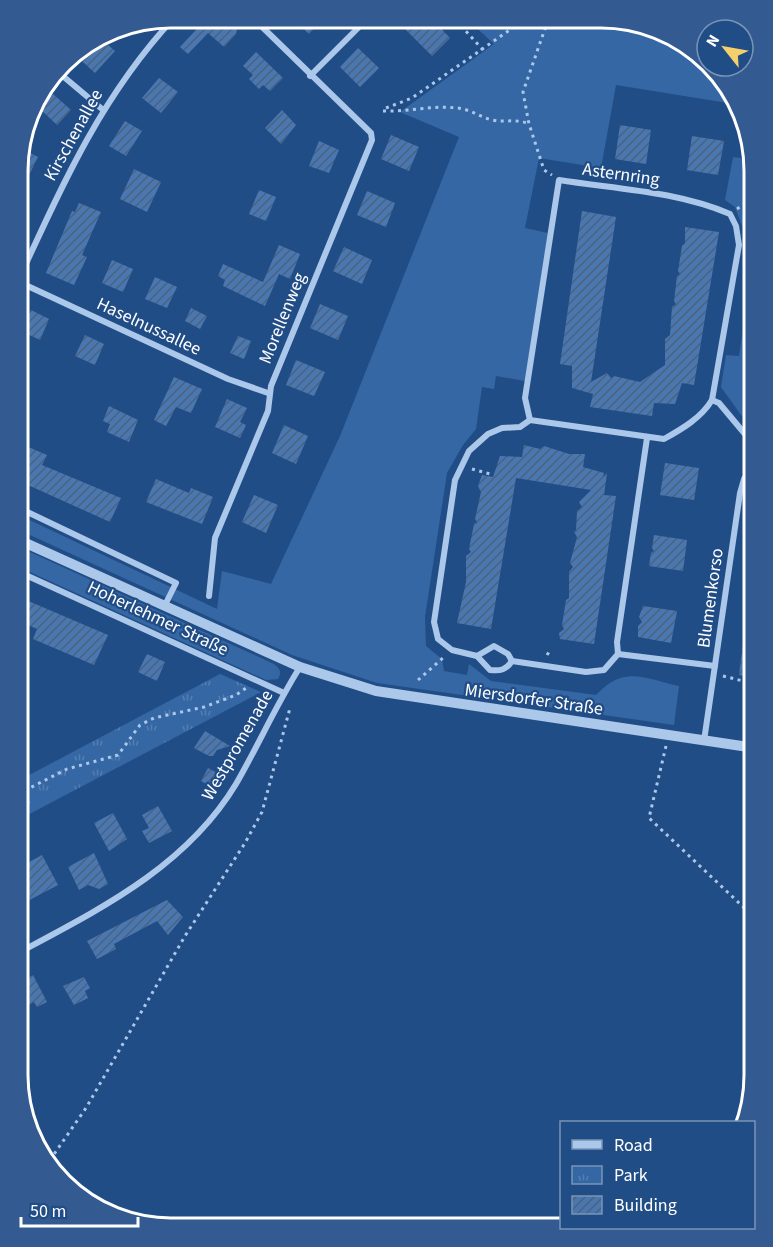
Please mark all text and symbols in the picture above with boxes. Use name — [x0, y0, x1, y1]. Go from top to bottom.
north arrow — [695, 18, 755, 78]
text: N — [701, 31, 725, 51]
street label: Kirschenallee — [38, 85, 109, 186]
street label: Asternring — [581, 157, 661, 192]
street label: Morellenweg — [253, 269, 312, 368]
street label: Haselnussallee — [92, 291, 205, 362]
street label: Blumenkorso — [691, 547, 730, 650]
street label: Hoherlehmer Straße — [83, 575, 232, 662]
street label: Miersdorfer Straße — [463, 677, 605, 722]
street label: Westpromenade — [196, 685, 279, 805]
legend — [560, 1121, 755, 1229]
text: Road — [614, 1133, 653, 1158]
text: Park — [614, 1163, 648, 1188]
scale bar — [21, 1190, 138, 1228]
text: Building — [614, 1193, 677, 1218]
text: 50 m — [30, 1199, 66, 1224]

